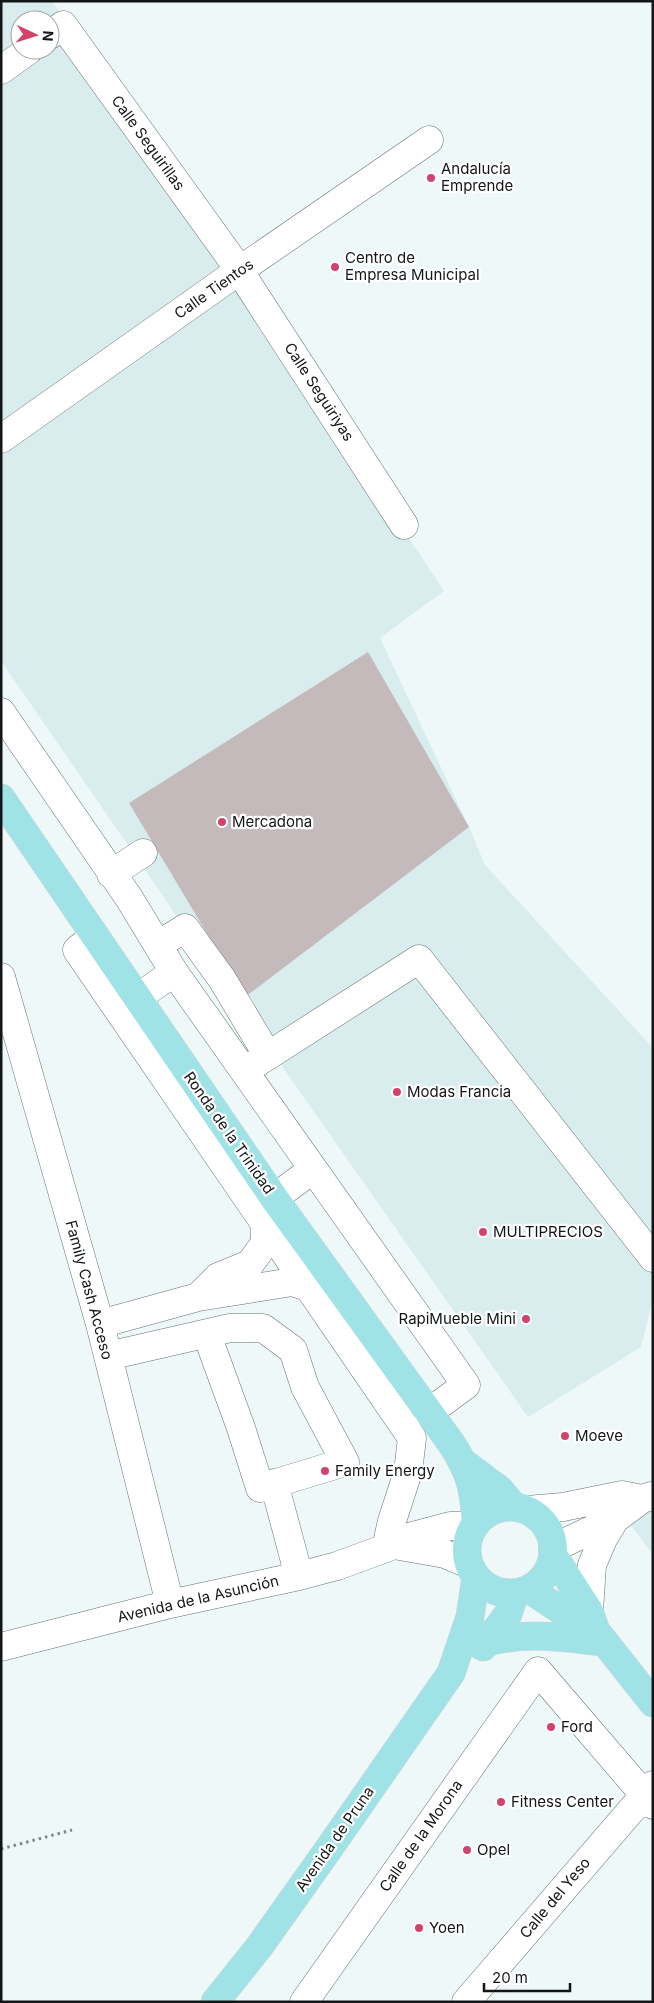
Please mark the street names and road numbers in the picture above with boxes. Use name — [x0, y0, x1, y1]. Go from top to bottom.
street label: Calle Seguirillas — [108, 91, 189, 194]
street label: Calle Tientos — [170, 254, 257, 323]
street label: Calle Seguiriyas — [280, 339, 358, 445]
street label: Ronda de la Trinidad — [180, 1068, 279, 1198]
street label: Family Cash Acceso — [62, 1218, 117, 1362]
street label: Avenida de la Asunción — [115, 1571, 280, 1626]
street label: Calle de la Morona — [375, 1776, 466, 1895]
street label: Avenida de Pruna — [291, 1782, 378, 1895]
street label: Calle del Yeso — [515, 1853, 594, 1942]

